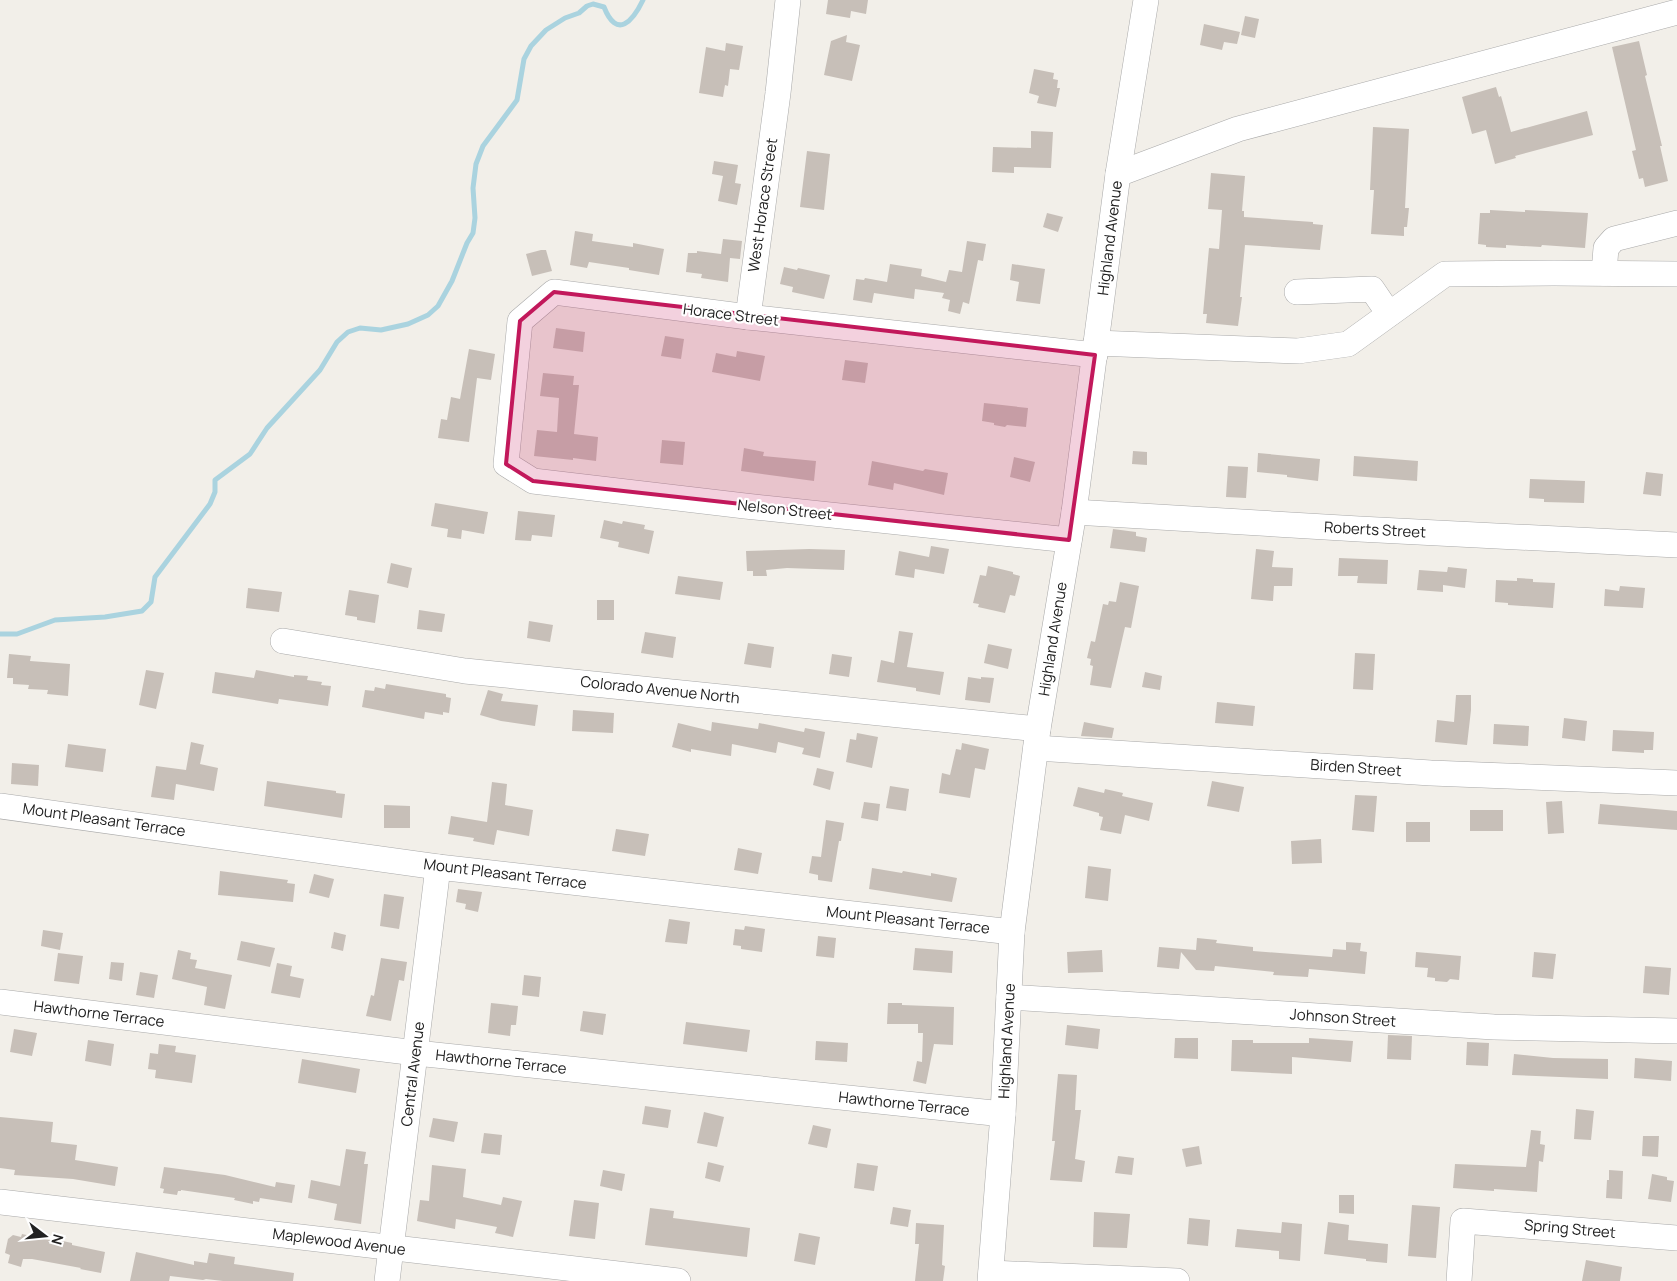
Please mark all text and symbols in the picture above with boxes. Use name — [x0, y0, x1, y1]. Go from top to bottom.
street label: West Horace Street — [743, 136, 782, 273]
street label: Highland Avenue — [1092, 179, 1127, 297]
street label: Horace Street — [682, 298, 780, 331]
street label: Nelson Street — [737, 494, 834, 525]
street label: Roberts Street — [1323, 516, 1427, 543]
street label: Highland Avenue — [1033, 580, 1072, 698]
street label: Colorado Avenue North — [579, 671, 741, 708]
street label: Birden Street — [1310, 754, 1402, 781]
street label: Mount Pleasant Terrace — [21, 798, 187, 841]
street label: Mount Pleasant Terrace — [422, 853, 588, 894]
street label: Mount Pleasant Terrace — [825, 900, 991, 939]
street label: Highland Avenue — [993, 983, 1020, 1099]
street label: Hawthorne Terrace — [32, 995, 166, 1032]
street label: Johnson Street — [1289, 1003, 1397, 1032]
street label: Central Avenue — [396, 1020, 429, 1128]
street label: Hawthorne Terrace — [434, 1044, 568, 1079]
street label: Hawthorne Terrace — [837, 1086, 971, 1121]
north arrow — [20, 1211, 70, 1261]
street label: Spring Street — [1523, 1214, 1617, 1243]
street label: Maplewood Avenue — [271, 1223, 407, 1260]
text: N — [47, 1232, 68, 1247]

